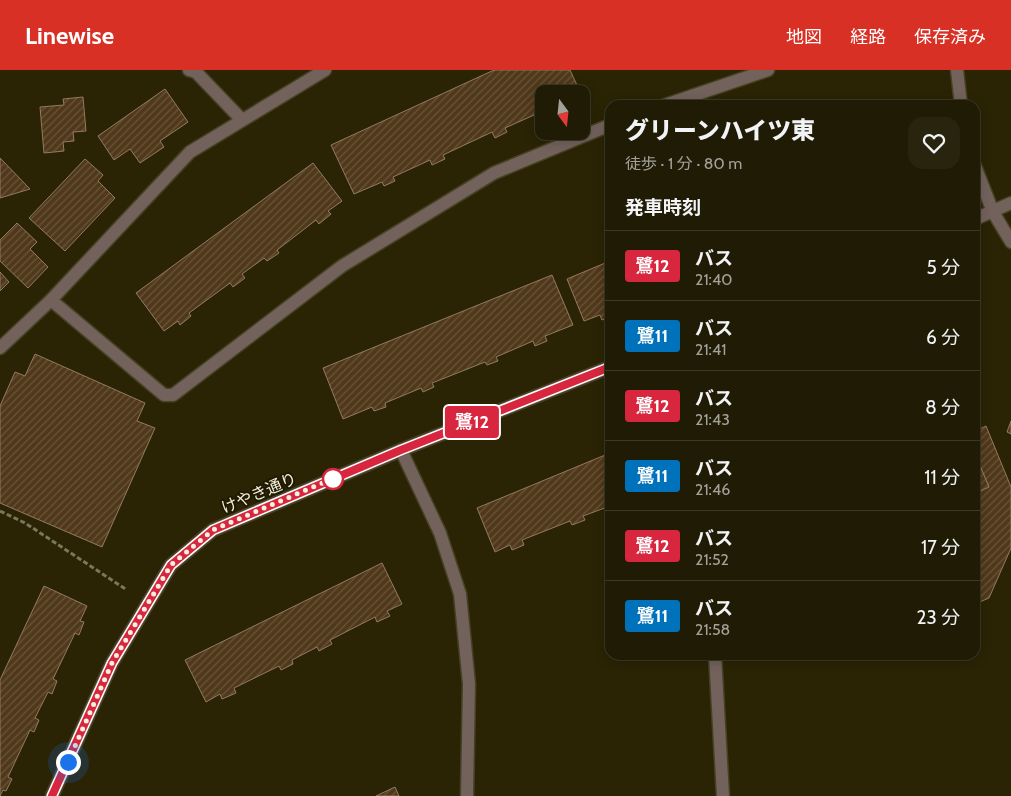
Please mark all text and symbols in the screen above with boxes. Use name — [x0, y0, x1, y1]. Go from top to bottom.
text: Linewise — [25, 21, 114, 50]
text: 地図 — [786, 26, 822, 48]
text: 経路 — [850, 26, 886, 48]
text: 保存済み — [914, 26, 986, 48]
north arrow — [535, 85, 590, 140]
map controls — [535, 85, 590, 140]
text: グリーンハイツ東 — [625, 116, 815, 145]
button: heart — [908, 117, 960, 169]
text: 徒歩 · 1 分 · 80 m — [625, 154, 742, 173]
text: 発車時刻 — [625, 196, 701, 219]
text: バス — [695, 247, 733, 270]
text: 鷺12 — [635, 255, 670, 277]
text: 5 分 — [926, 256, 960, 279]
text: 21:40 — [695, 270, 732, 289]
text: バス — [695, 317, 733, 340]
text: 鷺11 — [637, 325, 668, 347]
text: 6 分 — [926, 326, 960, 349]
text: 21:41 — [695, 340, 726, 359]
text: バス — [695, 387, 733, 410]
text: 鷺12 — [635, 395, 670, 417]
text: 8 分 — [925, 396, 960, 419]
line badge: 鷺12 — [443, 406, 501, 438]
text: 21:43 — [695, 410, 730, 429]
text: 鷺12 — [455, 411, 489, 433]
text: バス — [695, 457, 733, 480]
text: 鷺11 — [637, 465, 668, 487]
text: 11 分 — [924, 466, 960, 489]
unlabelled marker — [322, 468, 344, 490]
street label: けやき通り — [218, 469, 300, 517]
text: 21:46 — [695, 480, 730, 499]
text: バス — [695, 527, 733, 550]
text: 鷺12 — [635, 535, 670, 557]
text: 17 分 — [921, 536, 960, 559]
text: 21:52 — [695, 550, 729, 569]
text: バス — [695, 597, 733, 620]
text: 鷺11 — [637, 605, 668, 627]
text: 23 分 — [916, 606, 960, 629]
text: 21:58 — [695, 620, 730, 639]
your location — [56, 750, 81, 775]

